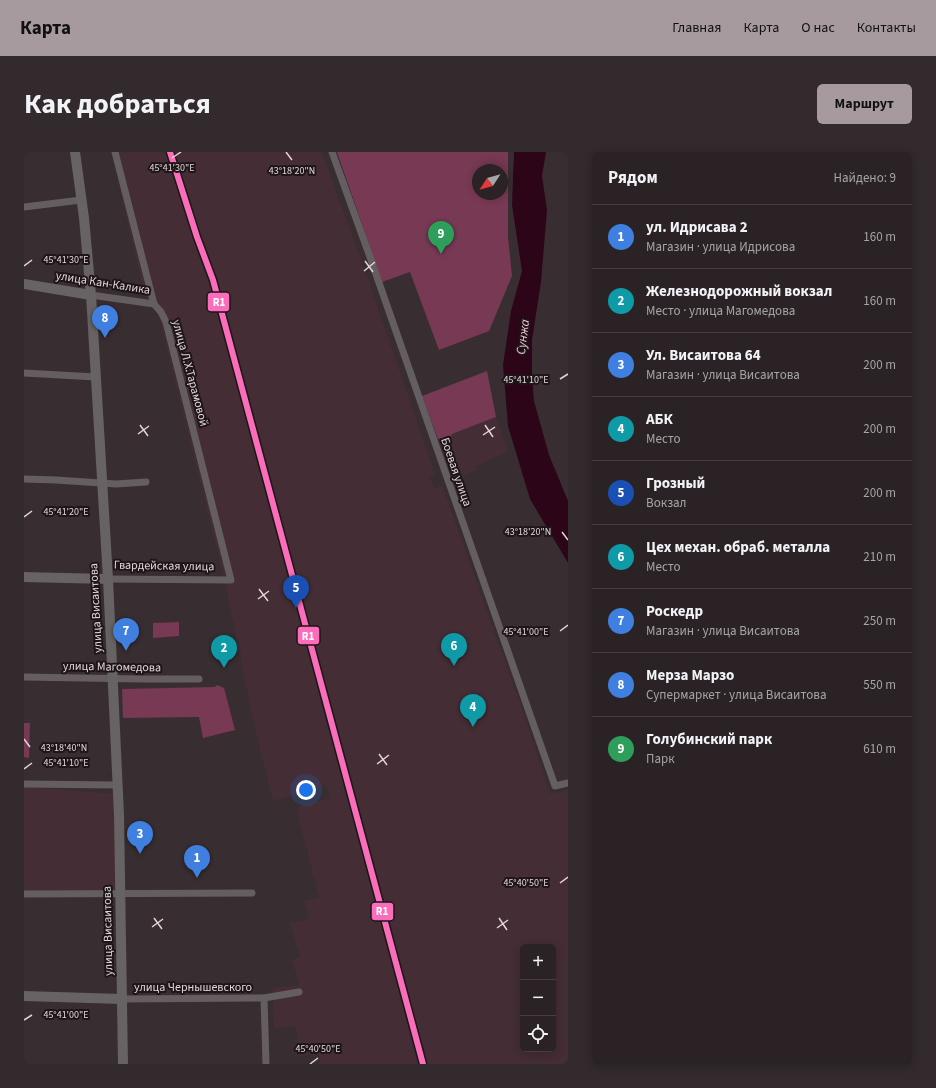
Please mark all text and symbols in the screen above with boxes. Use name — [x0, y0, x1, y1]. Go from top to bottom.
text: Карта — [20, 15, 71, 42]
text: Главная — [672, 18, 721, 38]
text: Карта — [743, 18, 779, 38]
text: О нас — [801, 18, 835, 38]
text: Контакты — [857, 18, 916, 38]
text: Как добраться — [24, 84, 211, 124]
button: Маршрут — [817, 84, 912, 124]
text: 45°41'30"E — [149, 161, 195, 175]
text: 43°18'20"N — [269, 164, 315, 178]
north arrow — [472, 164, 508, 200]
text: Рядом — [608, 166, 658, 190]
text: Найдено: 9 — [834, 169, 896, 187]
text: ул. Идрисава 2 — [646, 217, 748, 238]
pin: 9 — [428, 221, 454, 254]
text: 1 — [618, 228, 624, 246]
text: 160 m — [863, 228, 896, 246]
text: Магазин · улица Идрисова — [646, 238, 795, 256]
text: 45°41'30"E — [43, 253, 89, 267]
street label: улица Кан-Калика — [55, 267, 151, 299]
text: Железнодорожный вокзал — [646, 281, 832, 302]
line badge: R1 — [207, 292, 230, 312]
text: 2 — [618, 292, 624, 310]
text: 160 m — [863, 292, 896, 310]
text: R1 — [213, 295, 225, 310]
text: Место · улица Магомедова — [646, 302, 795, 320]
pin: 8 — [92, 305, 118, 338]
street label: улица Л.Х.Тарамовой — [168, 318, 212, 428]
water label: Сунжа — [512, 318, 534, 356]
text: Ул. Висаитова 64 — [646, 345, 761, 366]
text: 3 — [618, 356, 624, 374]
text: 200 m — [863, 356, 896, 374]
text: Магазин · улица Висаитова — [646, 366, 800, 384]
text: 45°41'10"E — [503, 373, 549, 387]
text: АБК — [646, 409, 673, 430]
text: 4 — [618, 420, 624, 438]
text: 200 m — [863, 420, 896, 438]
text: Место — [646, 430, 681, 448]
street label: Боевая улица — [436, 435, 476, 509]
text: Грозный — [646, 473, 705, 494]
text: 5 — [618, 484, 624, 502]
text: 200 m — [863, 484, 896, 502]
text: Вокзал — [646, 494, 687, 512]
text: 45°41'20"E — [43, 505, 89, 519]
text: 43°18'20"N — [505, 525, 551, 539]
text: Цех механ. обраб. металла — [646, 537, 830, 558]
text: 6 — [618, 548, 624, 566]
text: 210 m — [863, 548, 896, 566]
street label: Гвардейская улица — [114, 557, 214, 575]
text: Место — [646, 558, 681, 576]
street label: улица Висаитова — [85, 563, 107, 653]
pin: 5 — [283, 575, 309, 608]
text: Роскедр — [646, 601, 703, 622]
text: 7 — [618, 612, 624, 630]
text: 250 m — [863, 612, 896, 630]
pin: 7 — [113, 618, 139, 651]
text: Магазин · улица Висаитова — [646, 622, 800, 640]
text: 45°41'00"E — [503, 625, 549, 639]
line badge: R1 — [297, 626, 320, 645]
text: R1 — [302, 629, 314, 644]
pin: 6 — [441, 633, 467, 666]
pin: 2 — [211, 635, 237, 668]
street label: улица Магомедова — [63, 658, 161, 676]
text: Мерза Марзо — [646, 665, 734, 686]
text: 8 — [618, 676, 624, 694]
text: 550 m — [863, 676, 896, 694]
text: Супермаркет · улица Висаитова — [646, 686, 826, 704]
pin: 4 — [460, 694, 486, 727]
text: Голубинский парк — [646, 729, 772, 750]
text: 9 — [618, 740, 624, 758]
text: 610 m — [863, 740, 896, 758]
text: 43°18'40"N — [41, 741, 87, 755]
text: Парк — [646, 750, 675, 768]
text: 45°41'10"E — [43, 756, 89, 770]
your location — [296, 780, 316, 800]
pin: 3 — [127, 821, 153, 854]
pin: 1 — [184, 845, 210, 878]
text: 45°40'50"E — [503, 876, 549, 890]
street label: улица Висаитова — [99, 886, 117, 976]
line badge: R1 — [371, 902, 394, 921]
text: R1 — [376, 904, 388, 919]
map controls — [520, 944, 556, 1052]
button: + — [520, 944, 556, 980]
street label: улица Чернышевского — [134, 979, 252, 996]
button: − — [520, 980, 556, 1016]
text: 45°41'00"E — [43, 1008, 89, 1022]
button: locate — [520, 1016, 556, 1052]
text: 45°40'50"E — [295, 1042, 341, 1056]

